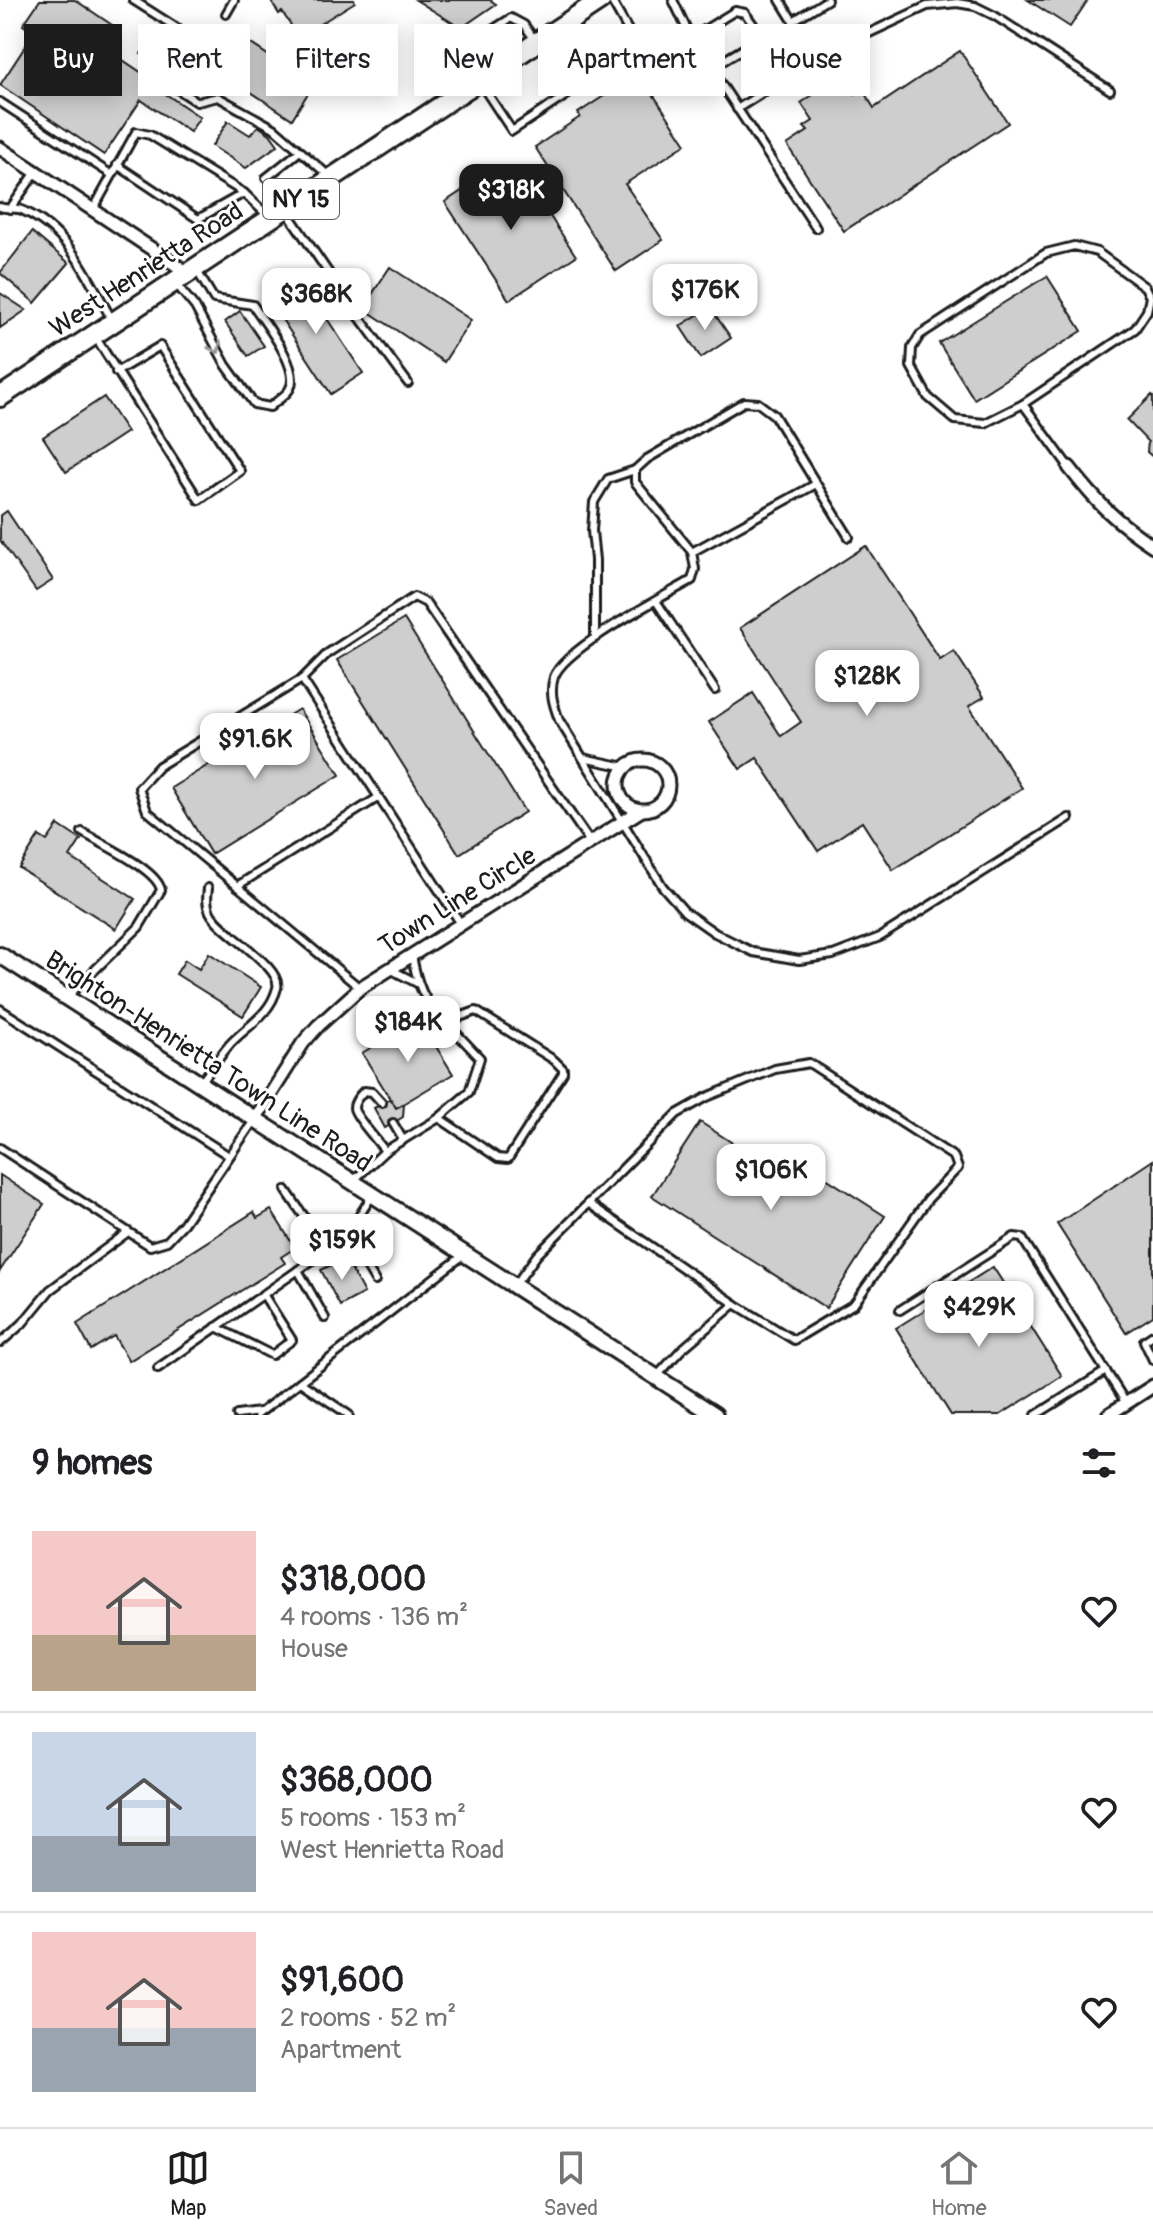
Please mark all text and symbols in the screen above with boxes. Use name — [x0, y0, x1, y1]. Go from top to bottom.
chip: Buy — [24, 24, 122, 96]
chip: Rent — [138, 24, 250, 96]
chip: Filters — [266, 24, 398, 96]
chip: New — [414, 24, 522, 96]
chip: Apartment — [538, 24, 725, 96]
chip: House — [741, 24, 870, 96]
pin: $318K — [455, 164, 567, 232]
text: $318K — [477, 174, 545, 206]
road number: NY 15 — [263, 179, 339, 219]
street label: West Henrietta Road — [44, 195, 249, 344]
pin: $176K — [649, 264, 761, 332]
pin: $368K — [260, 268, 372, 336]
text: $176K — [671, 274, 739, 306]
text: $368K — [280, 278, 352, 310]
one-way arrow — [207, 339, 222, 354]
pin: $128K — [811, 650, 923, 718]
text: $128K — [833, 660, 901, 692]
pin: $91.6K — [190, 713, 320, 781]
text: $91.6K — [218, 723, 292, 755]
street label: Town Line Circle — [373, 840, 542, 962]
street label: Brighton-Henrietta Town Line Road — [39, 944, 378, 1180]
pin: $184K — [352, 996, 464, 1064]
text: $184K — [374, 1006, 442, 1038]
pin: $106K — [715, 1144, 827, 1212]
text: $106K — [735, 1154, 807, 1186]
pin: $159K — [286, 1214, 398, 1282]
text: $159K — [308, 1224, 376, 1256]
pin: $429K — [923, 1281, 1035, 1349]
text: $429K — [943, 1291, 1015, 1323]
icon: filters — [1077, 1441, 1121, 1485]
text: 9 homes — [32, 1442, 152, 1485]
text: $318,000 — [280, 1558, 426, 1601]
icon: home — [96, 1563, 192, 1659]
icon: heart — [1077, 1589, 1121, 1633]
text: 4 rooms · 136 m² — [280, 1601, 468, 1633]
text: House — [280, 1633, 348, 1665]
text: $368,000 — [280, 1759, 433, 1802]
icon: home — [96, 1764, 192, 1860]
icon: heart — [1077, 1790, 1121, 1834]
text: 5 rooms · 153 m² — [280, 1802, 466, 1834]
text: West Henrietta Road — [280, 1834, 504, 1866]
text: $91,600 — [280, 1959, 404, 2002]
icon: home — [96, 1964, 192, 2060]
icon: heart — [1077, 1990, 1121, 2034]
text: 2 rooms · 52 m² — [280, 2002, 456, 2034]
text: Apartment — [280, 2034, 401, 2066]
tab: Map — [166, 2146, 210, 2222]
tab: Saved — [543, 2146, 598, 2222]
tab: Home — [931, 2146, 986, 2222]

